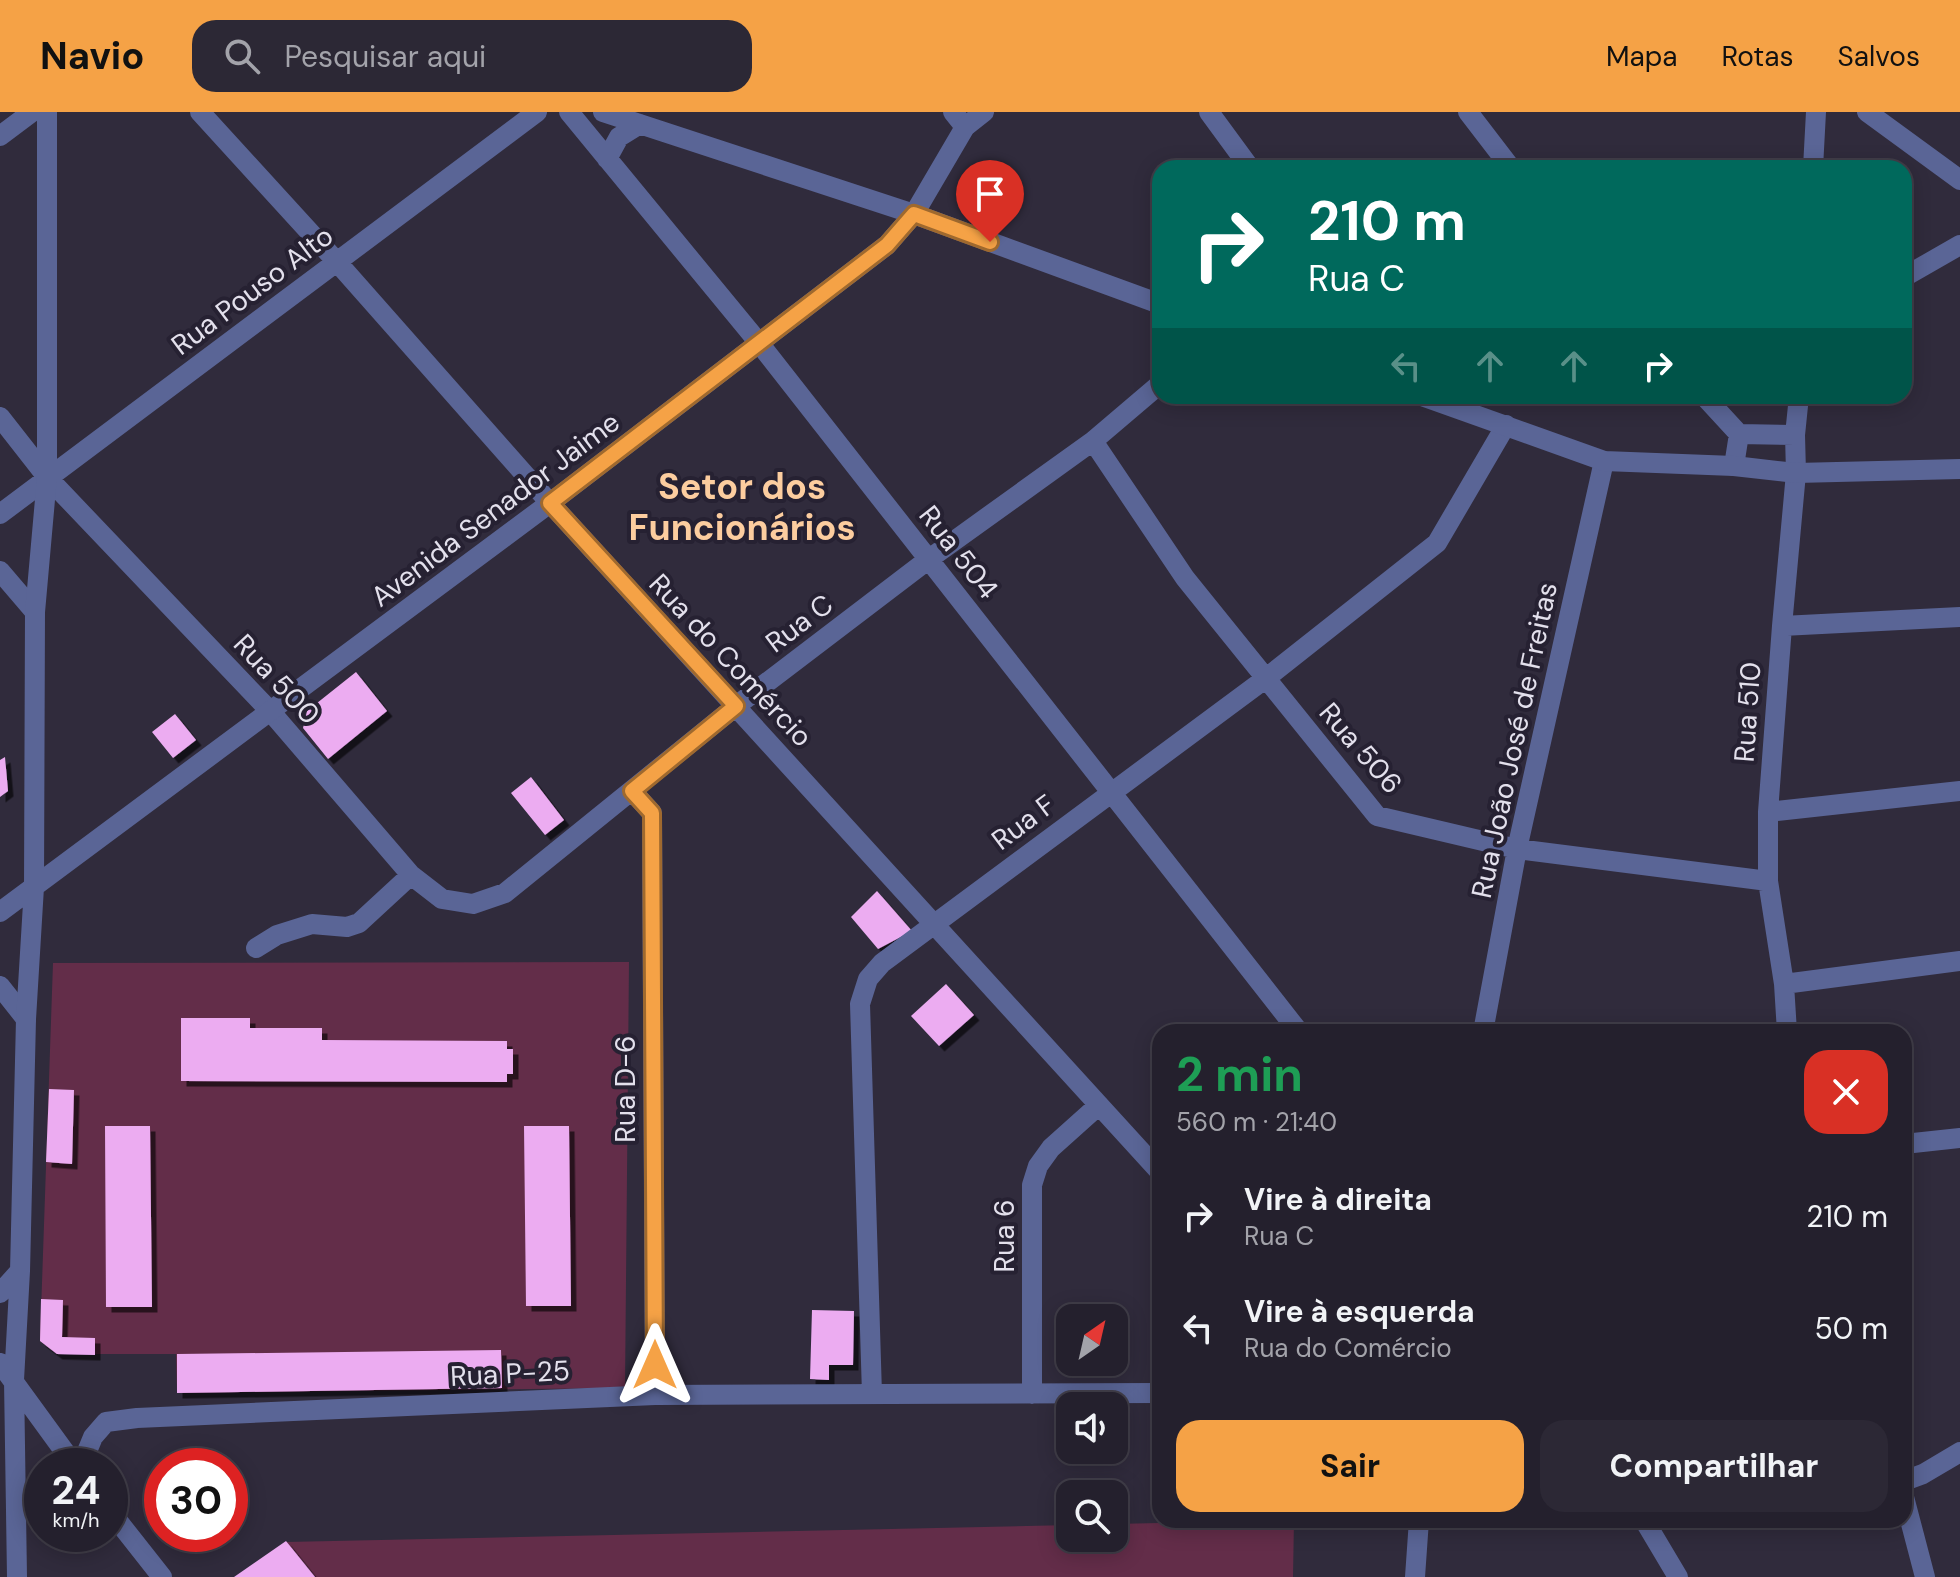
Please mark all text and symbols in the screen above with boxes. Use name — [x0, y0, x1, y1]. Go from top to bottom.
search box — [192, 20, 752, 92]
text: Navio — [40, 31, 144, 81]
icon: search — [220, 34, 264, 78]
text: Pesquisar aqui — [284, 37, 486, 76]
text: Mapa — [1606, 38, 1677, 75]
text: Rotas — [1721, 38, 1794, 75]
text: Salvos — [1838, 38, 1920, 75]
pin — [956, 160, 1024, 242]
icon: arrive — [968, 172, 1012, 216]
text: 210 m — [1308, 184, 1466, 257]
icon: right — [1176, 192, 1280, 296]
street label: Rua Pouso Alto — [164, 217, 341, 363]
text: Rua C — [1308, 255, 1405, 302]
icon: left — [1384, 344, 1428, 388]
icon: ahead — [1468, 344, 1512, 388]
icon: ahead — [1552, 344, 1596, 388]
icon: right — [1636, 344, 1680, 388]
street label: Avenida Senador Jaime — [363, 404, 627, 615]
district label: Setor dos Funcionários — [628, 463, 856, 551]
street label: Rua 504 — [911, 498, 1007, 606]
street label: Rua do Comércio — [641, 566, 820, 755]
street label: Rua João José de Freitas — [1463, 579, 1566, 901]
street label: Rua C — [758, 586, 841, 661]
street label: Rua 500 — [225, 626, 328, 732]
street label: Rua 510 — [1726, 661, 1769, 763]
street label: Rua 506 — [1311, 695, 1410, 802]
street label: Rua F — [984, 786, 1063, 858]
street label: Rua D-6 — [607, 1035, 644, 1143]
text: 2 min — [1176, 1043, 1303, 1106]
button: close — [1804, 1050, 1888, 1134]
text: 560 m · 21:40 — [1176, 1105, 1337, 1139]
text: Vire à direita — [1244, 1180, 1432, 1219]
icon: right — [1176, 1194, 1220, 1238]
text: 210 m — [1806, 1197, 1888, 1236]
street label: Rua 6 — [986, 1200, 1023, 1272]
text: Rua C — [1244, 1219, 1314, 1253]
text: Vire à esquerda — [1244, 1292, 1475, 1331]
north arrow — [1056, 1304, 1128, 1376]
map controls — [1056, 1304, 1128, 1552]
icon: left — [1176, 1306, 1220, 1350]
text: 50 m — [1814, 1309, 1888, 1348]
position arrow — [613, 1323, 697, 1407]
text: Rua do Comércio — [1244, 1331, 1452, 1365]
street label: Rua P-25 — [449, 1352, 571, 1395]
button: sound — [1056, 1392, 1128, 1464]
button: Sair — [1176, 1420, 1524, 1512]
button: Compartilhar — [1540, 1420, 1888, 1512]
speed limit sign: 30 — [144, 1448, 248, 1552]
text: 24 — [52, 1464, 100, 1516]
button: search — [1056, 1480, 1128, 1552]
text: km/h — [52, 1507, 100, 1533]

